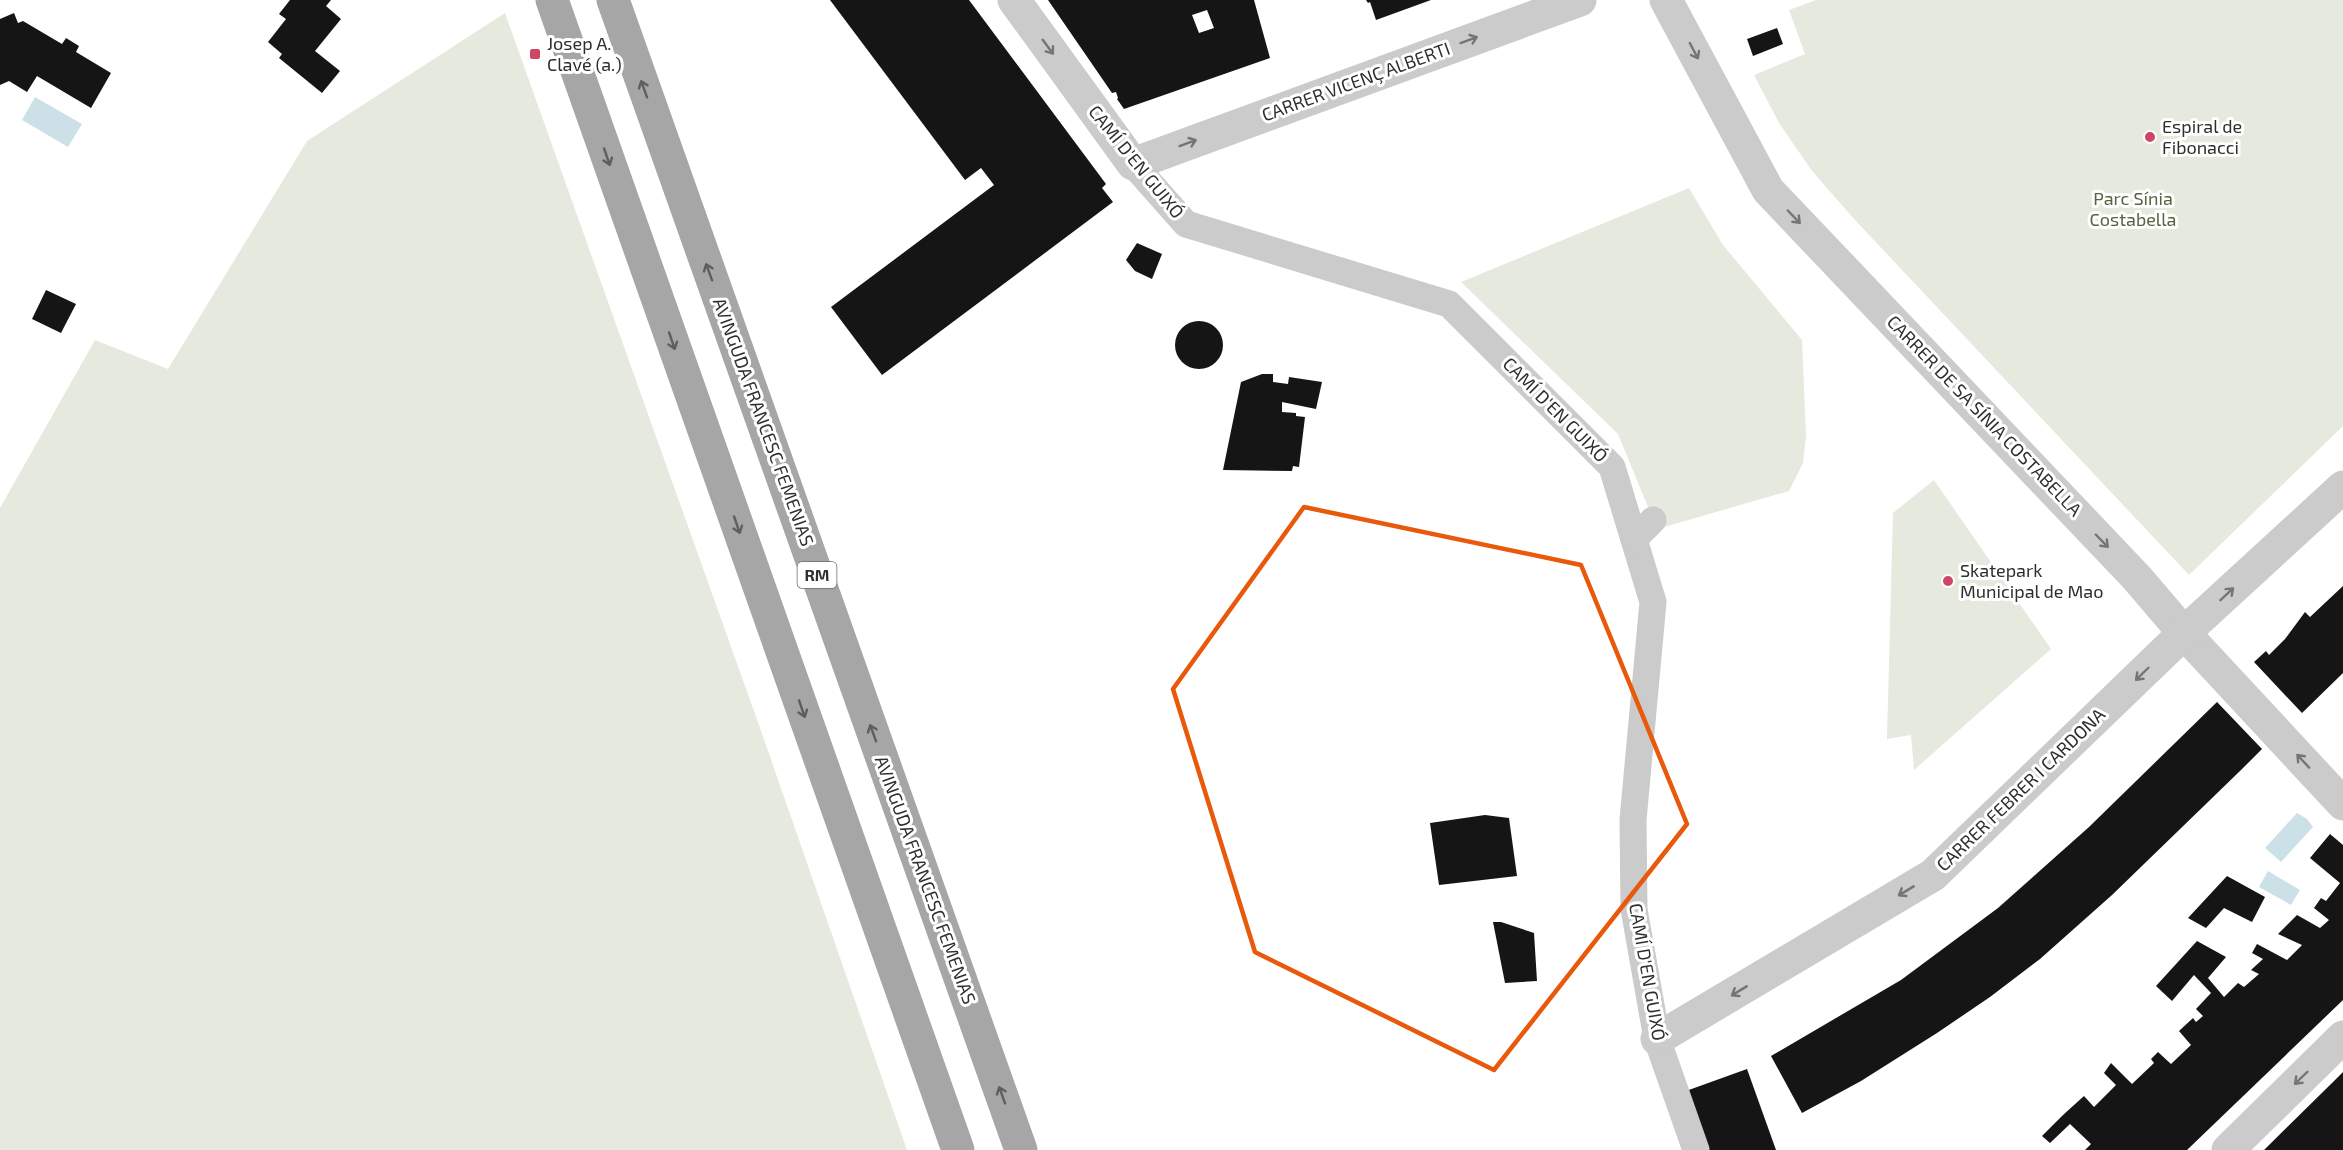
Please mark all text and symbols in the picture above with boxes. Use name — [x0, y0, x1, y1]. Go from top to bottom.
place label: Josep A. Clavé (a.) — [547, 32, 622, 75]
one-way arrow — [1460, 34, 1478, 45]
street label: CARRER VICENÇ ALBERTI — [1258, 37, 1453, 126]
one-way arrow — [1042, 39, 1054, 55]
one-way arrow — [1689, 42, 1700, 60]
marker: Josep A. Clavé (a.) — [528, 47, 542, 61]
one-way arrow — [638, 80, 649, 98]
street label: CAMÍ D'EN GUIXÓ — [1084, 100, 1189, 222]
place label: Espiral de Fibonacci — [2162, 115, 2242, 158]
marker: Espiral de Fibonacci — [2143, 130, 2157, 144]
one-way arrow — [1178, 137, 1196, 148]
one-way arrow — [603, 147, 614, 166]
park label: Parc Sínia Costabella — [2090, 187, 2176, 230]
one-way arrow — [1787, 210, 1801, 225]
one-way arrow — [703, 263, 714, 282]
street label: AVINGUDA FRANCESC FEMENIAS — [709, 294, 819, 549]
street label: CARRER DE SA SÍNIA COSTABELLA — [1883, 310, 2087, 521]
one-way arrow — [668, 331, 679, 350]
street label: CAMÍ D'EN GUIXÓ — [1499, 352, 1613, 466]
one-way arrow — [733, 515, 744, 534]
one-way arrow — [2095, 534, 2110, 549]
place label: Skatepark Municipal de Mao — [1960, 559, 2103, 602]
road number: RM — [798, 562, 836, 588]
marker: Skatepark Municipal de Mao — [1941, 574, 1955, 588]
one-way arrow — [2219, 587, 2234, 601]
one-way arrow — [2134, 667, 2149, 681]
one-way arrow — [798, 699, 809, 717]
street label: CARRER FEBRER I CARDONA — [1932, 703, 2110, 875]
one-way arrow — [867, 724, 878, 743]
street label: AVINGUDA FRANCESC FEMENIAS — [871, 752, 981, 1007]
one-way arrow — [2296, 754, 2310, 769]
one-way arrow — [1898, 885, 1915, 897]
street label: CAMÍ D'EN GUIXÓ — [1625, 901, 1671, 1042]
one-way arrow — [1731, 985, 1748, 997]
one-way arrow — [2294, 1071, 2309, 1086]
one-way arrow — [995, 1086, 1006, 1105]

